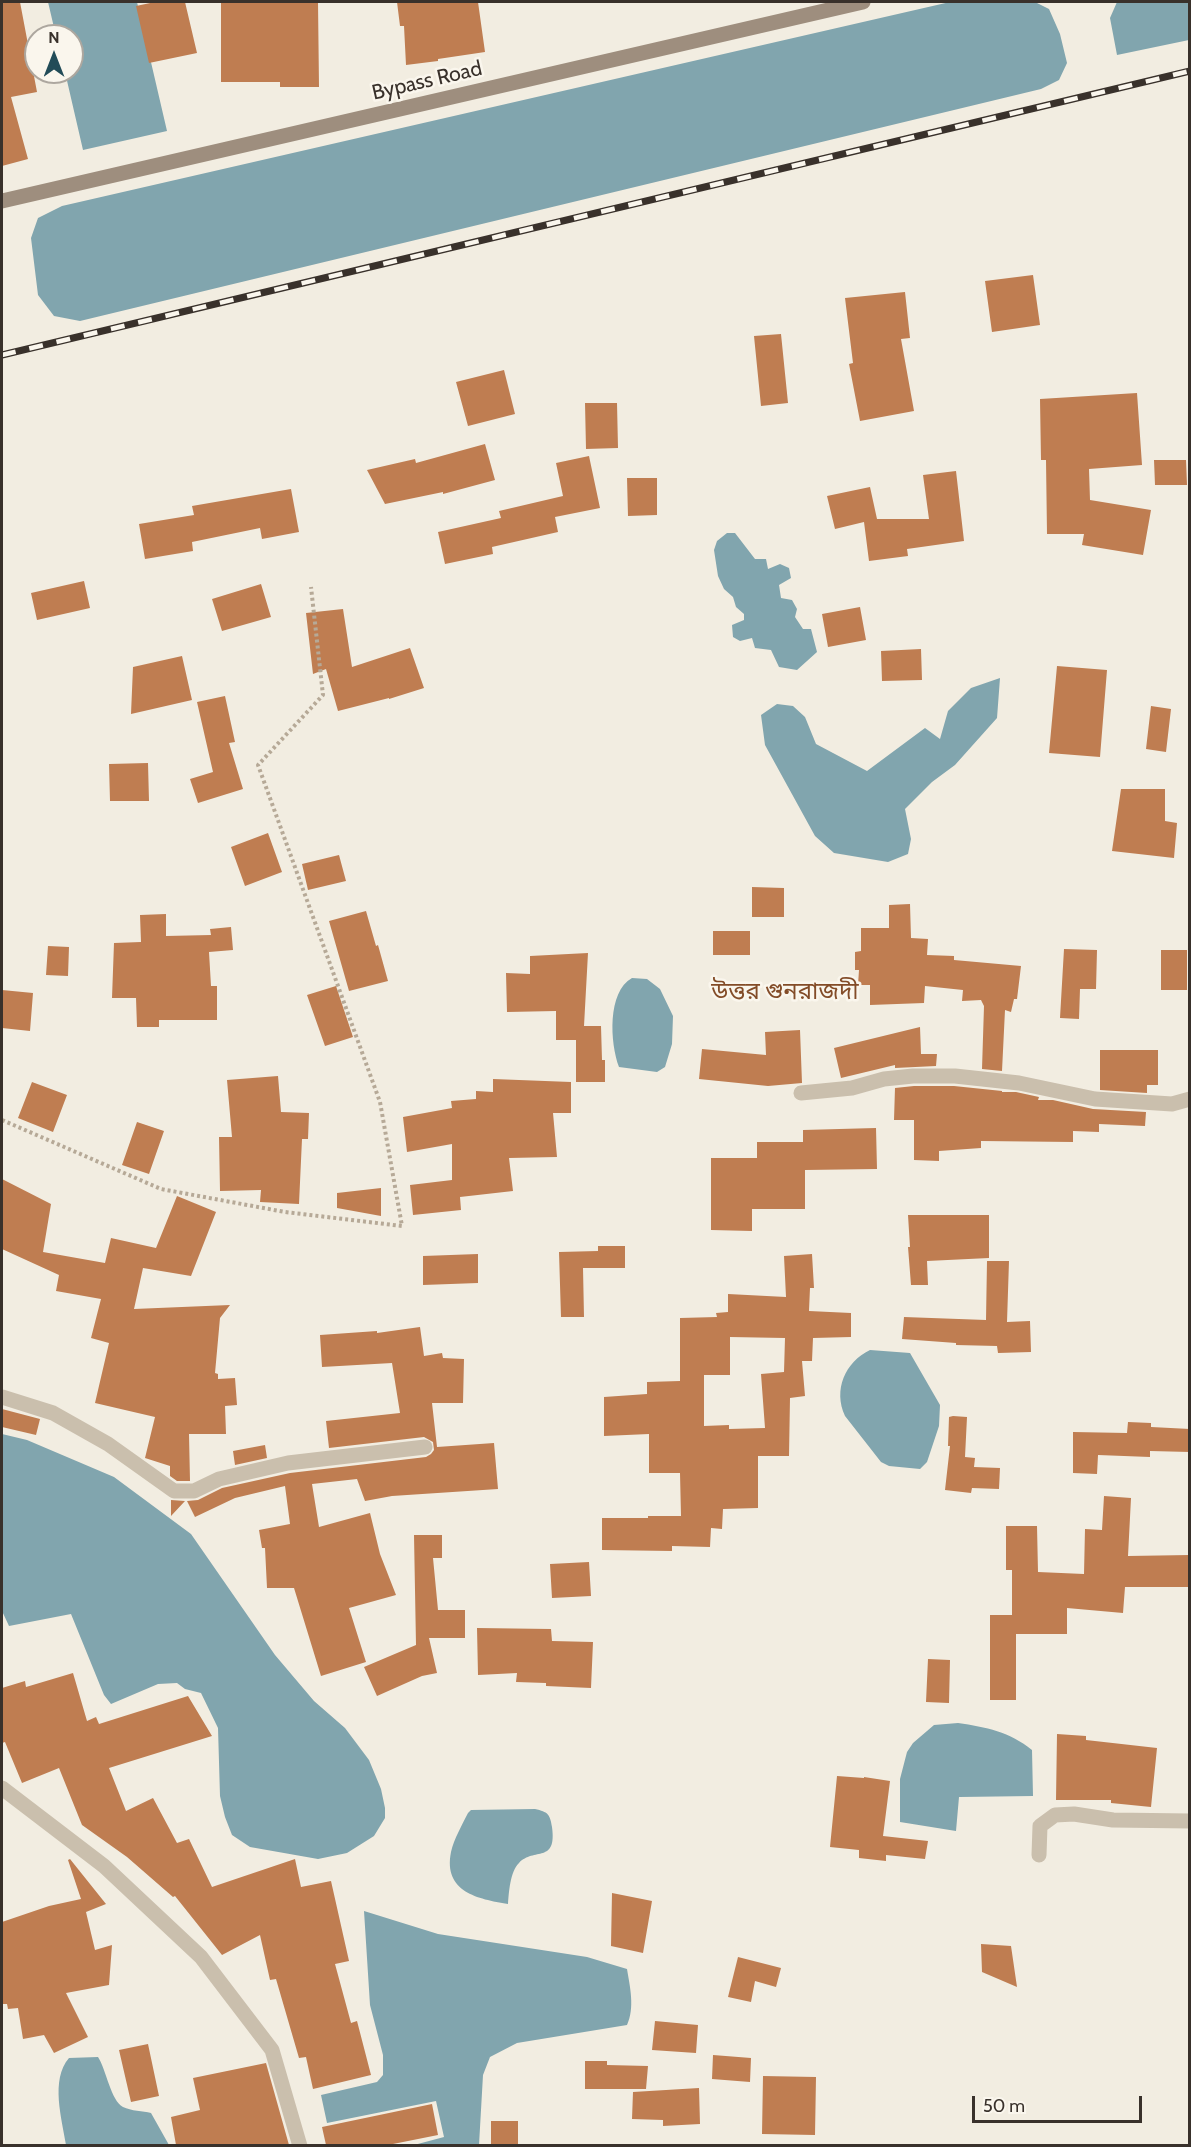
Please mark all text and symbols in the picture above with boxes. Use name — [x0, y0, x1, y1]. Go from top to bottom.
north arrow — [24, 24, 84, 84]
text: N — [48, 28, 60, 47]
street label: Bypass Road — [370, 56, 484, 106]
district label: উত্তর গুনরাজদী — [711, 978, 859, 1006]
scale bar — [975, 2084, 1144, 2122]
text: 50 m — [983, 2095, 1025, 2117]

